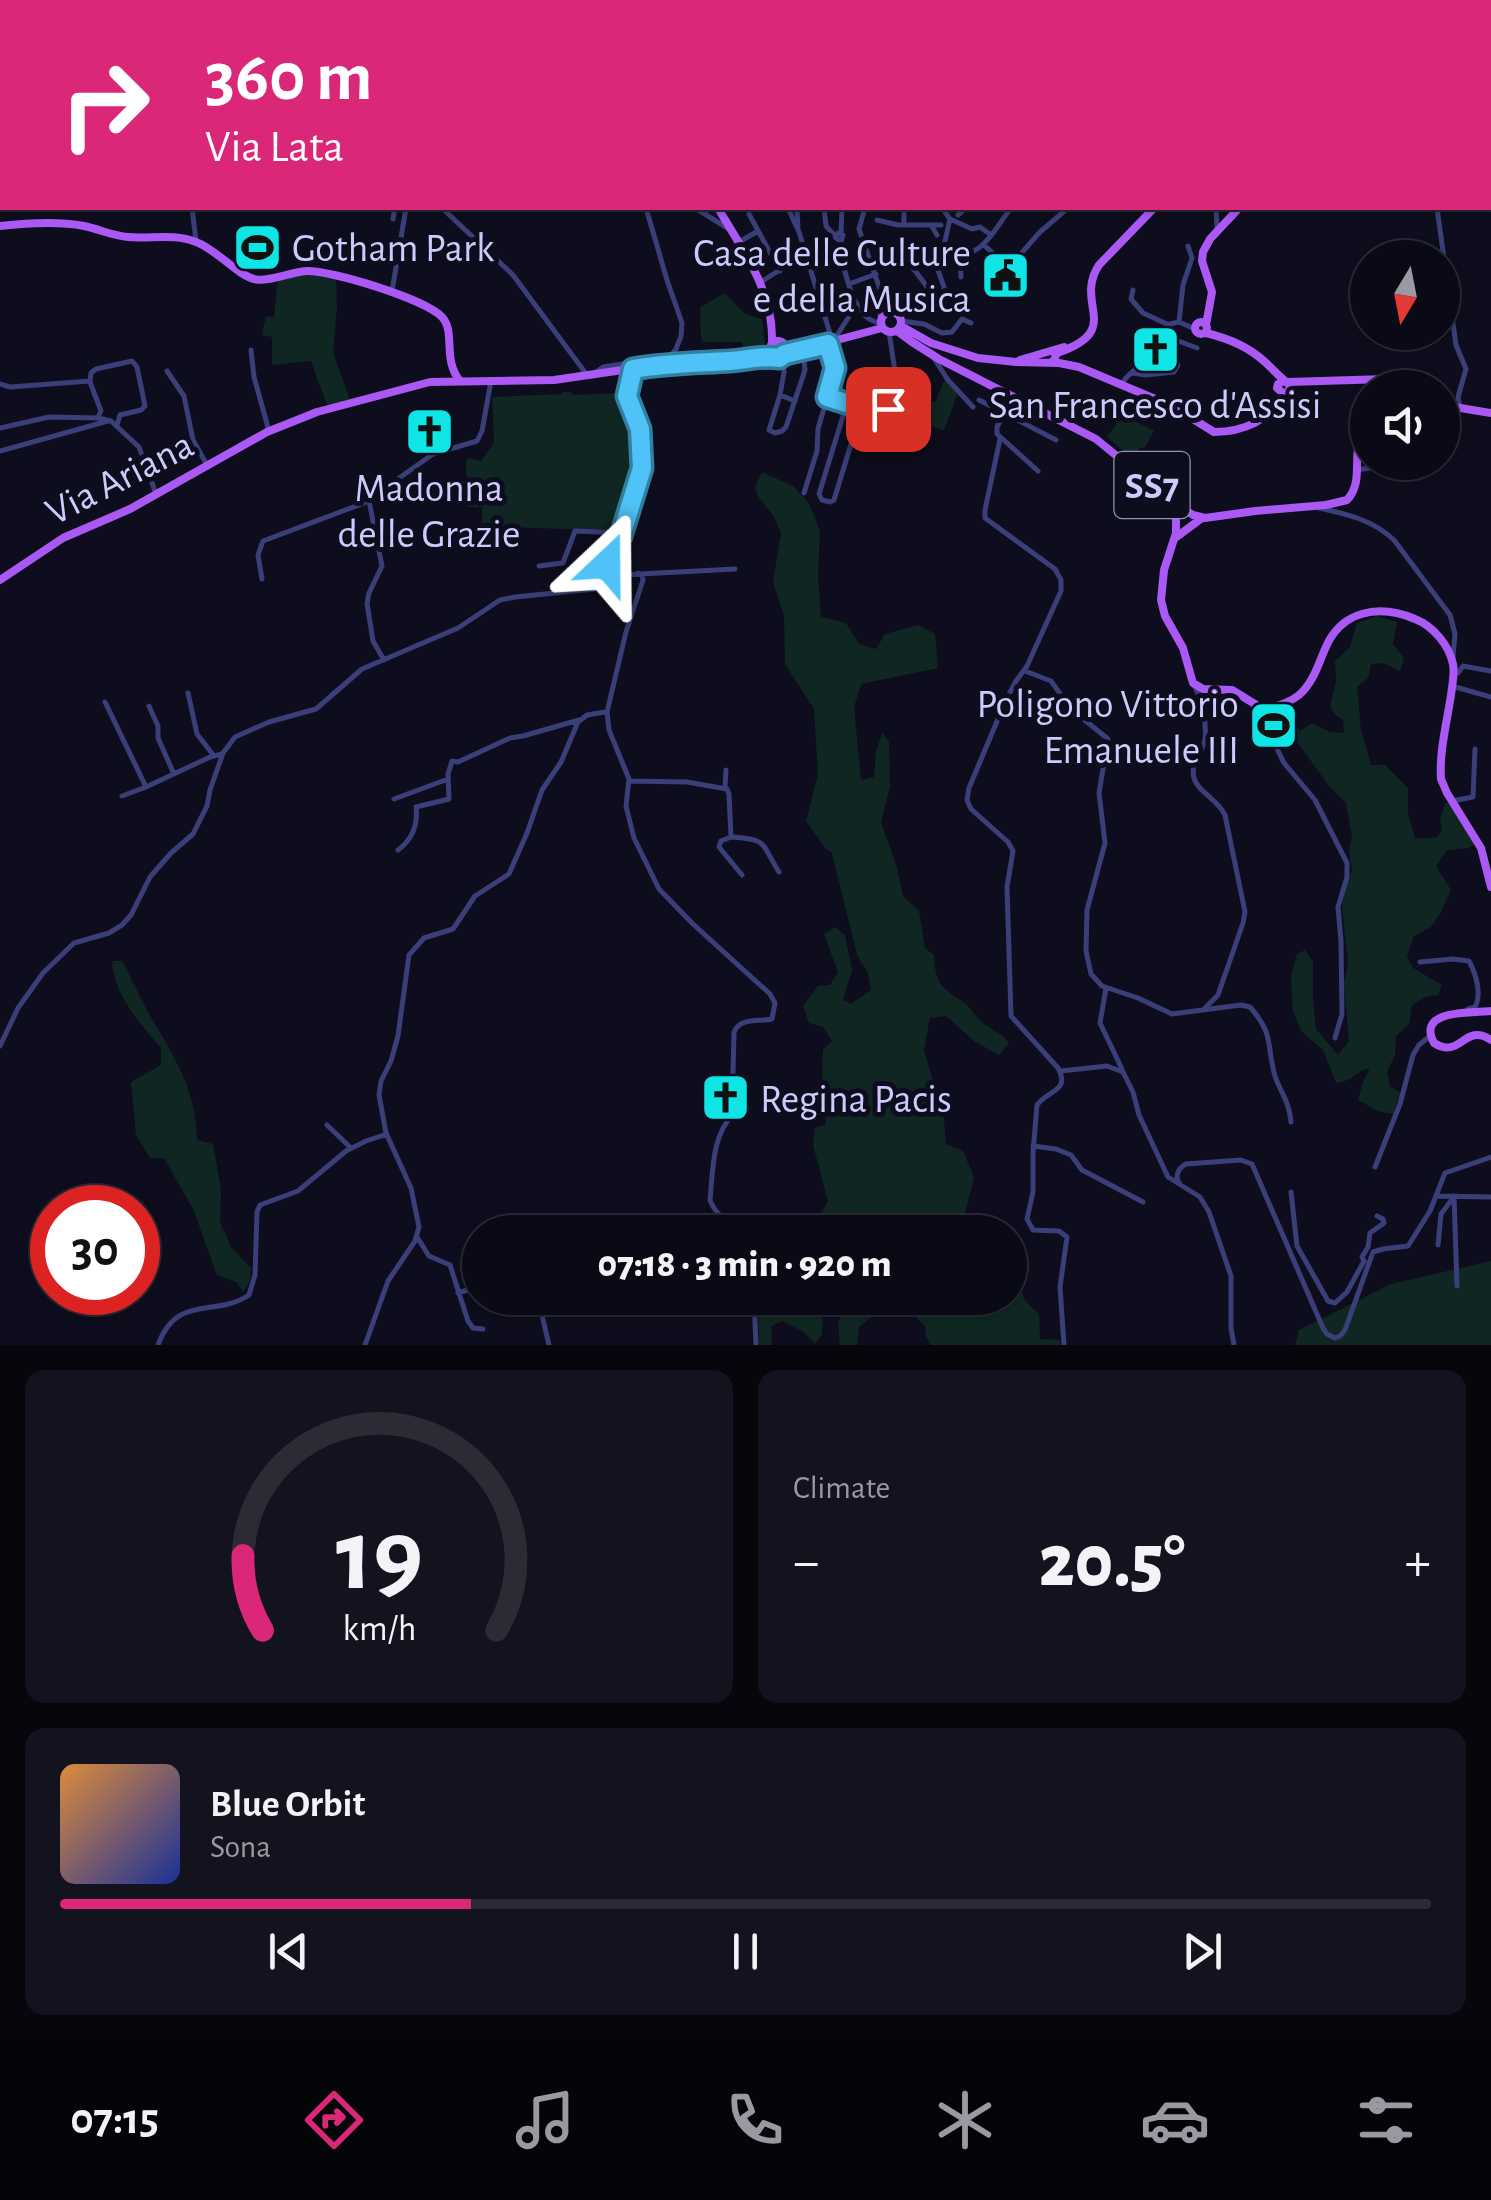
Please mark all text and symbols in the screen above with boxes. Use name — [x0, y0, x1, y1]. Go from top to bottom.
icon: right — [40, 40, 170, 170]
text: 360 m — [205, 43, 373, 113]
text: Via Lata — [205, 125, 344, 170]
sports icon: Gotham Park — [231, 221, 283, 273]
place label: Gotham Park — [292, 229, 494, 269]
place label: Casa delle Culture e della Musica — [693, 234, 971, 320]
north arrow — [1350, 240, 1460, 350]
map controls — [1350, 240, 1460, 480]
public building icon: Casa delle Culture e della Musica — [980, 249, 1032, 301]
church icon: San Francesco d'Assisi — [1129, 323, 1181, 375]
pin — [846, 367, 931, 452]
button: sound — [1350, 370, 1460, 480]
icon: arrive — [861, 382, 916, 437]
place label: San Francesco d'Assisi — [989, 386, 1321, 426]
church icon: Madonna delle Grazie — [403, 406, 455, 458]
street label: Via Ariana — [40, 425, 200, 533]
road number: SS7 — [1114, 452, 1190, 518]
place label: Madonna delle Grazie — [338, 469, 520, 555]
position arrow — [555, 512, 659, 616]
place label: Poligono Vittorio Emanuele III — [976, 685, 1239, 771]
sports icon: Poligono Vittorio Emanuele III — [1248, 700, 1300, 752]
church icon: Regina Pacis — [699, 1072, 751, 1124]
place label: Regina Pacis — [760, 1080, 952, 1120]
speed limit sign: 30 — [30, 1185, 160, 1315]
text: 07:18 · 3 min · 920 m — [598, 1246, 891, 1284]
text: Climate — [793, 1472, 890, 1504]
text: 19 — [335, 1505, 423, 1609]
text: 20.5° — [1039, 1525, 1185, 1600]
text: − — [793, 1535, 819, 1590]
text: + — [1405, 1535, 1431, 1590]
text: km/h — [342, 1611, 416, 1647]
text: Blue Orbit — [210, 1786, 365, 1824]
text: Sona — [210, 1831, 271, 1863]
icon: previous — [261, 1924, 316, 1979]
icon: pause — [718, 1924, 773, 1979]
icon: next — [1175, 1924, 1230, 1979]
icon: directions — [299, 2085, 369, 2155]
icon: music — [510, 2085, 580, 2155]
icon: phone — [720, 2085, 790, 2155]
icon: climate — [930, 2085, 1000, 2155]
icon: car — [1140, 2085, 1210, 2155]
icon: filters — [1351, 2085, 1421, 2155]
text: 07:15 — [70, 2097, 159, 2142]

